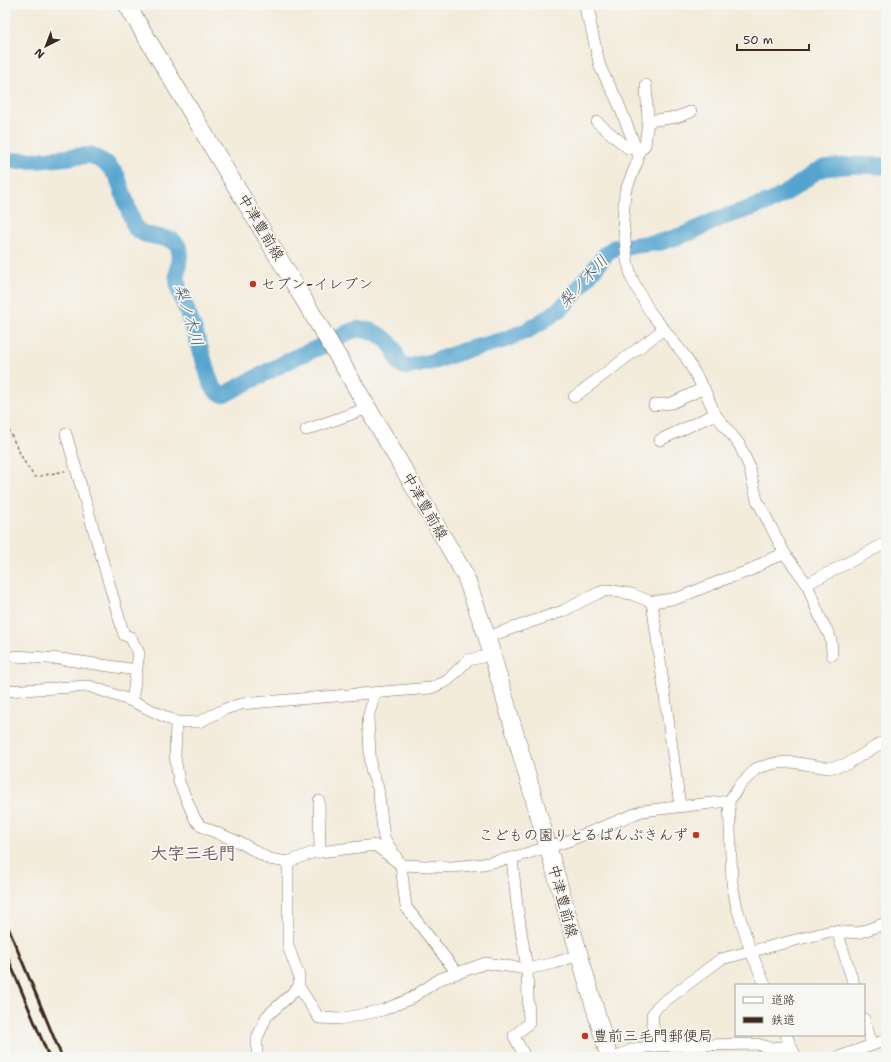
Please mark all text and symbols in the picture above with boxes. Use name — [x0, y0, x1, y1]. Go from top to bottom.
north arrow — [26, 26, 66, 66]
scale bar — [737, 26, 809, 52]
text: 50 m — [743, 32, 773, 48]
text: N — [31, 44, 48, 62]
street label: 中津豊前線 — [233, 190, 289, 264]
water label: 梨ノ木川 — [553, 250, 613, 312]
place label: セブン-イレブン — [261, 274, 373, 294]
marker: セブン-イレブン — [248, 279, 258, 289]
water label: 梨ノ木川 — [170, 281, 208, 349]
street label: 中津豊前線 — [398, 469, 452, 543]
place label: こどもの園りとるぱんぷきんず — [479, 825, 688, 845]
marker: こどもの園りとるぱんぷきんず — [691, 830, 701, 840]
district label: 大字三毛門 — [151, 842, 236, 864]
street label: 中津豊前線 — [544, 862, 582, 940]
legend — [735, 984, 865, 1036]
text: 道路 — [771, 992, 795, 1008]
text: 鉄道 — [771, 1012, 795, 1028]
place label: 豊前三毛門郵便局 — [593, 1026, 713, 1046]
marker: 豊前三毛門郵便局 — [580, 1031, 590, 1041]

